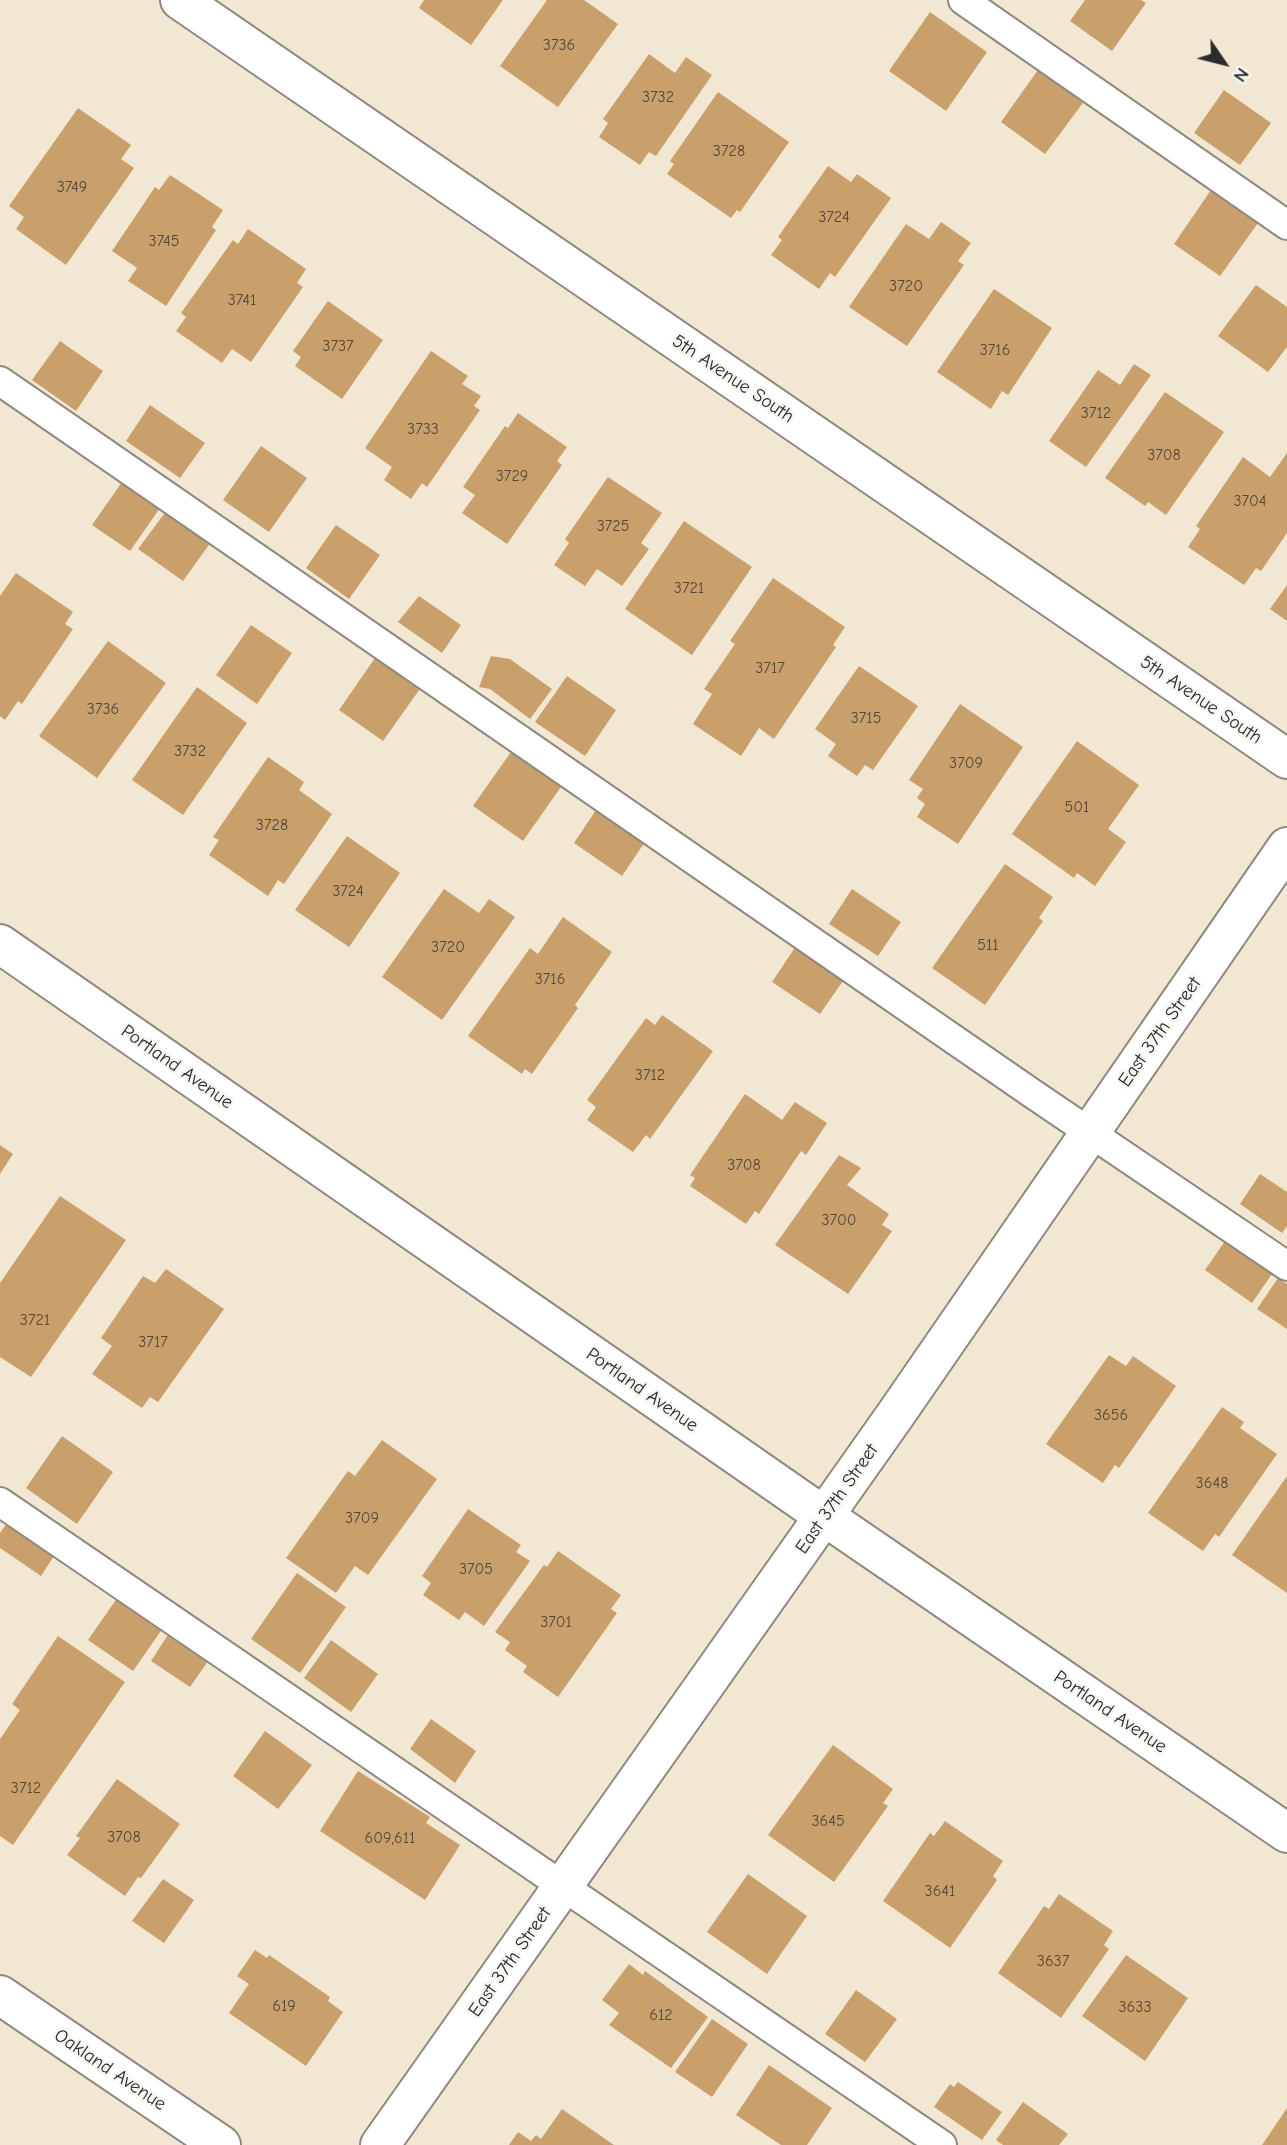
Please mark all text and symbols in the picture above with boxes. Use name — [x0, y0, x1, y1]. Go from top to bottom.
north arrow — [1189, 28, 1259, 98]
house number: 3736 — [543, 35, 575, 55]
text: N — [1229, 64, 1254, 86]
house number: 3732 — [642, 87, 674, 107]
house number: 3728 — [713, 141, 745, 161]
house number: 3749 — [57, 177, 87, 197]
house number: 3724 — [818, 207, 850, 227]
house number: 3745 — [149, 231, 179, 251]
house number: 3720 — [889, 276, 923, 296]
house number: 3741 — [228, 290, 256, 310]
street label: 5th Avenue South — [668, 330, 798, 428]
house number: 3737 — [322, 336, 354, 356]
house number: 3716 — [980, 340, 1010, 360]
house number: 3712 — [1081, 403, 1111, 423]
house number: 3733 — [407, 419, 439, 439]
house number: 3708 — [1147, 445, 1181, 465]
house number: 3729 — [496, 466, 528, 486]
house number: 3704 — [1233, 491, 1267, 511]
house number: 3725 — [597, 516, 629, 536]
house number: 3721 — [674, 578, 704, 598]
street label: 5th Avenue South — [1136, 651, 1266, 749]
house number: 3717 — [755, 658, 785, 678]
house number: 3736 — [87, 699, 119, 719]
house number: 3715 — [851, 708, 881, 728]
house number: 3732 — [174, 741, 206, 761]
house number: 3709 — [949, 753, 983, 773]
house number: 501 — [1065, 797, 1089, 817]
house number: 3728 — [256, 815, 288, 835]
house number: 3724 — [332, 881, 364, 901]
house number: 511 — [977, 935, 999, 955]
house number: 3720 — [431, 937, 465, 957]
house number: 3716 — [535, 969, 565, 989]
street label: East 37th Street — [1114, 973, 1206, 1091]
street label: Portland Avenue — [117, 1020, 237, 1114]
house number: 3712 — [635, 1065, 665, 1085]
house number: 3708 — [727, 1155, 761, 1175]
house number: 3700 — [821, 1210, 857, 1230]
house number: 3721 — [20, 1310, 50, 1330]
house number: 3717 — [138, 1332, 168, 1352]
street label: Portland Avenue — [582, 1343, 702, 1437]
house number: 3656 — [1094, 1405, 1128, 1425]
street label: East 37th Street — [791, 1440, 883, 1558]
house number: 3648 — [1196, 1473, 1228, 1493]
house number: 3709 — [345, 1508, 379, 1528]
house number: 3705 — [459, 1559, 493, 1579]
house number: 3701 — [540, 1612, 572, 1632]
street label: Portland Avenue — [1049, 1666, 1171, 1758]
house number: 3712 — [11, 1778, 41, 1798]
house number: 3645 — [811, 1811, 845, 1831]
house number: 3708 — [107, 1827, 141, 1847]
house number: 609,611 — [365, 1828, 415, 1848]
house number: 3641 — [925, 1881, 955, 1901]
street label: East 37th Street — [464, 1903, 556, 2021]
house number: 3637 — [1037, 1951, 1069, 1971]
house number: 619 — [272, 1996, 296, 2016]
house number: 3633 — [1119, 1997, 1151, 2017]
house number: 612 — [649, 2005, 673, 2025]
street label: Oakland Avenue — [50, 2024, 170, 2116]

